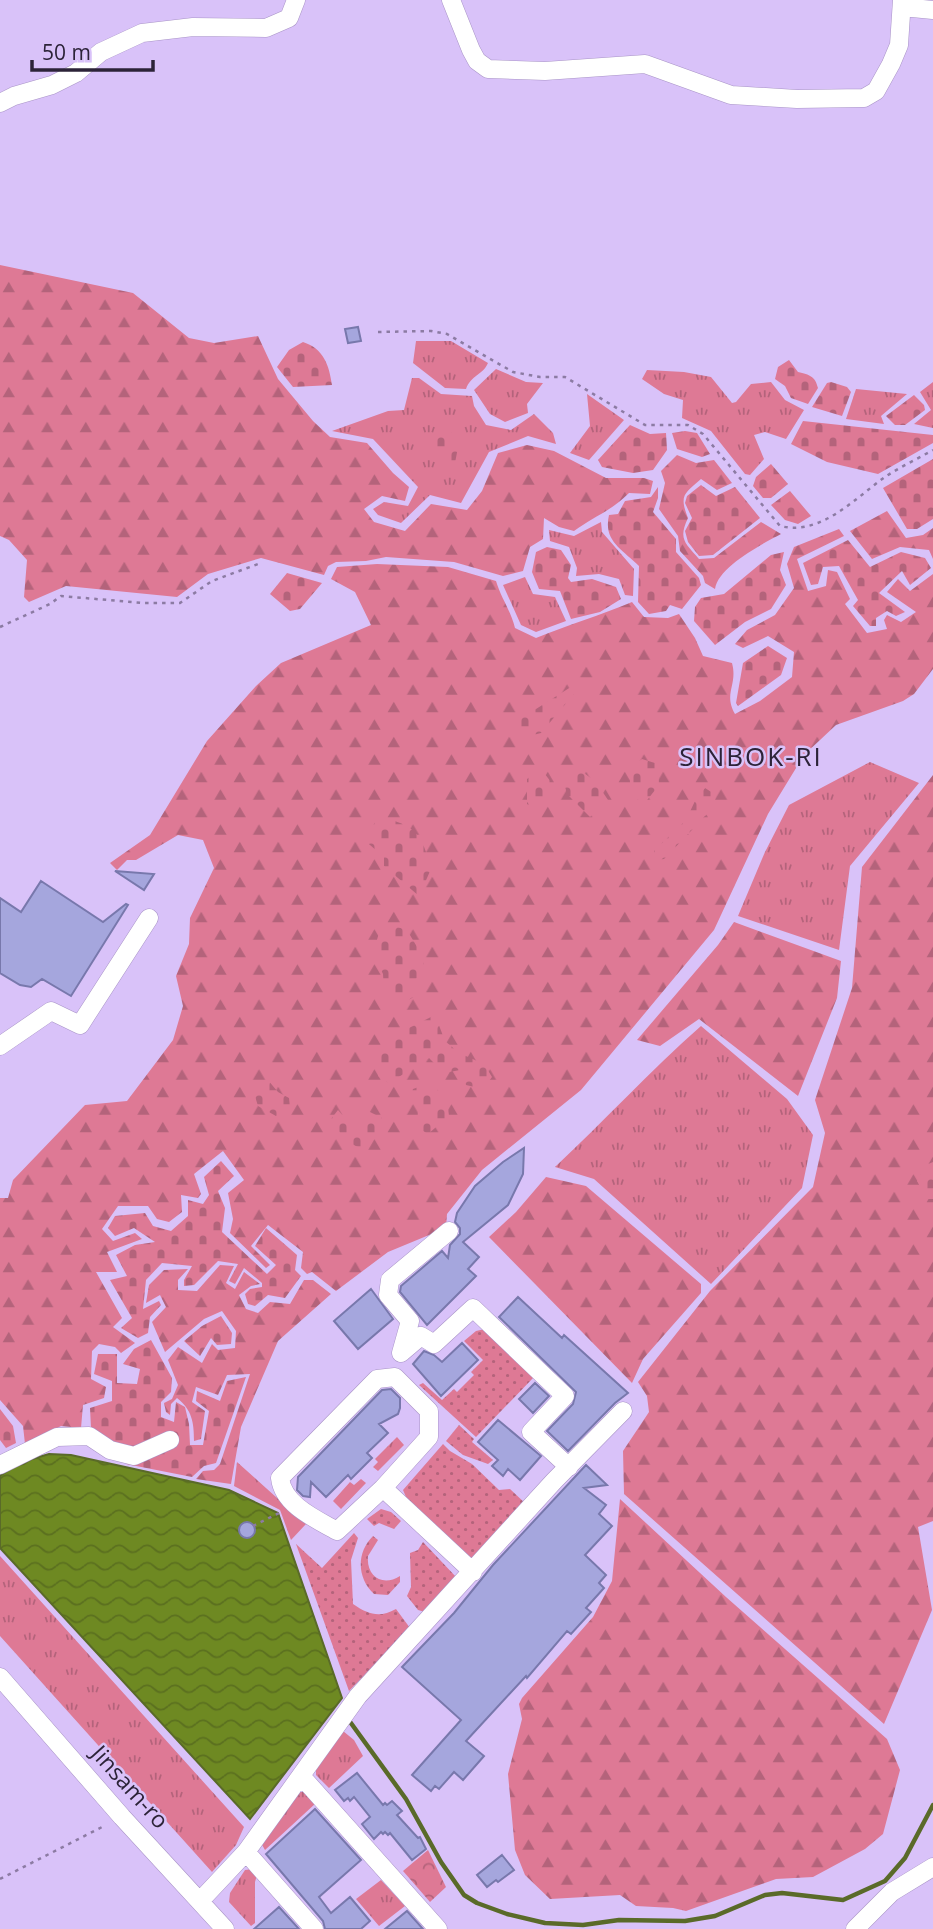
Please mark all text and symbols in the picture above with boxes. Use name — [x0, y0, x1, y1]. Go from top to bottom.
scale bar — [32, 28, 152, 72]
text: 50 m — [42, 38, 91, 66]
district label: SINBOK-RI — [679, 738, 823, 774]
street label: Jinsam-ro — [83, 1736, 177, 1835]

